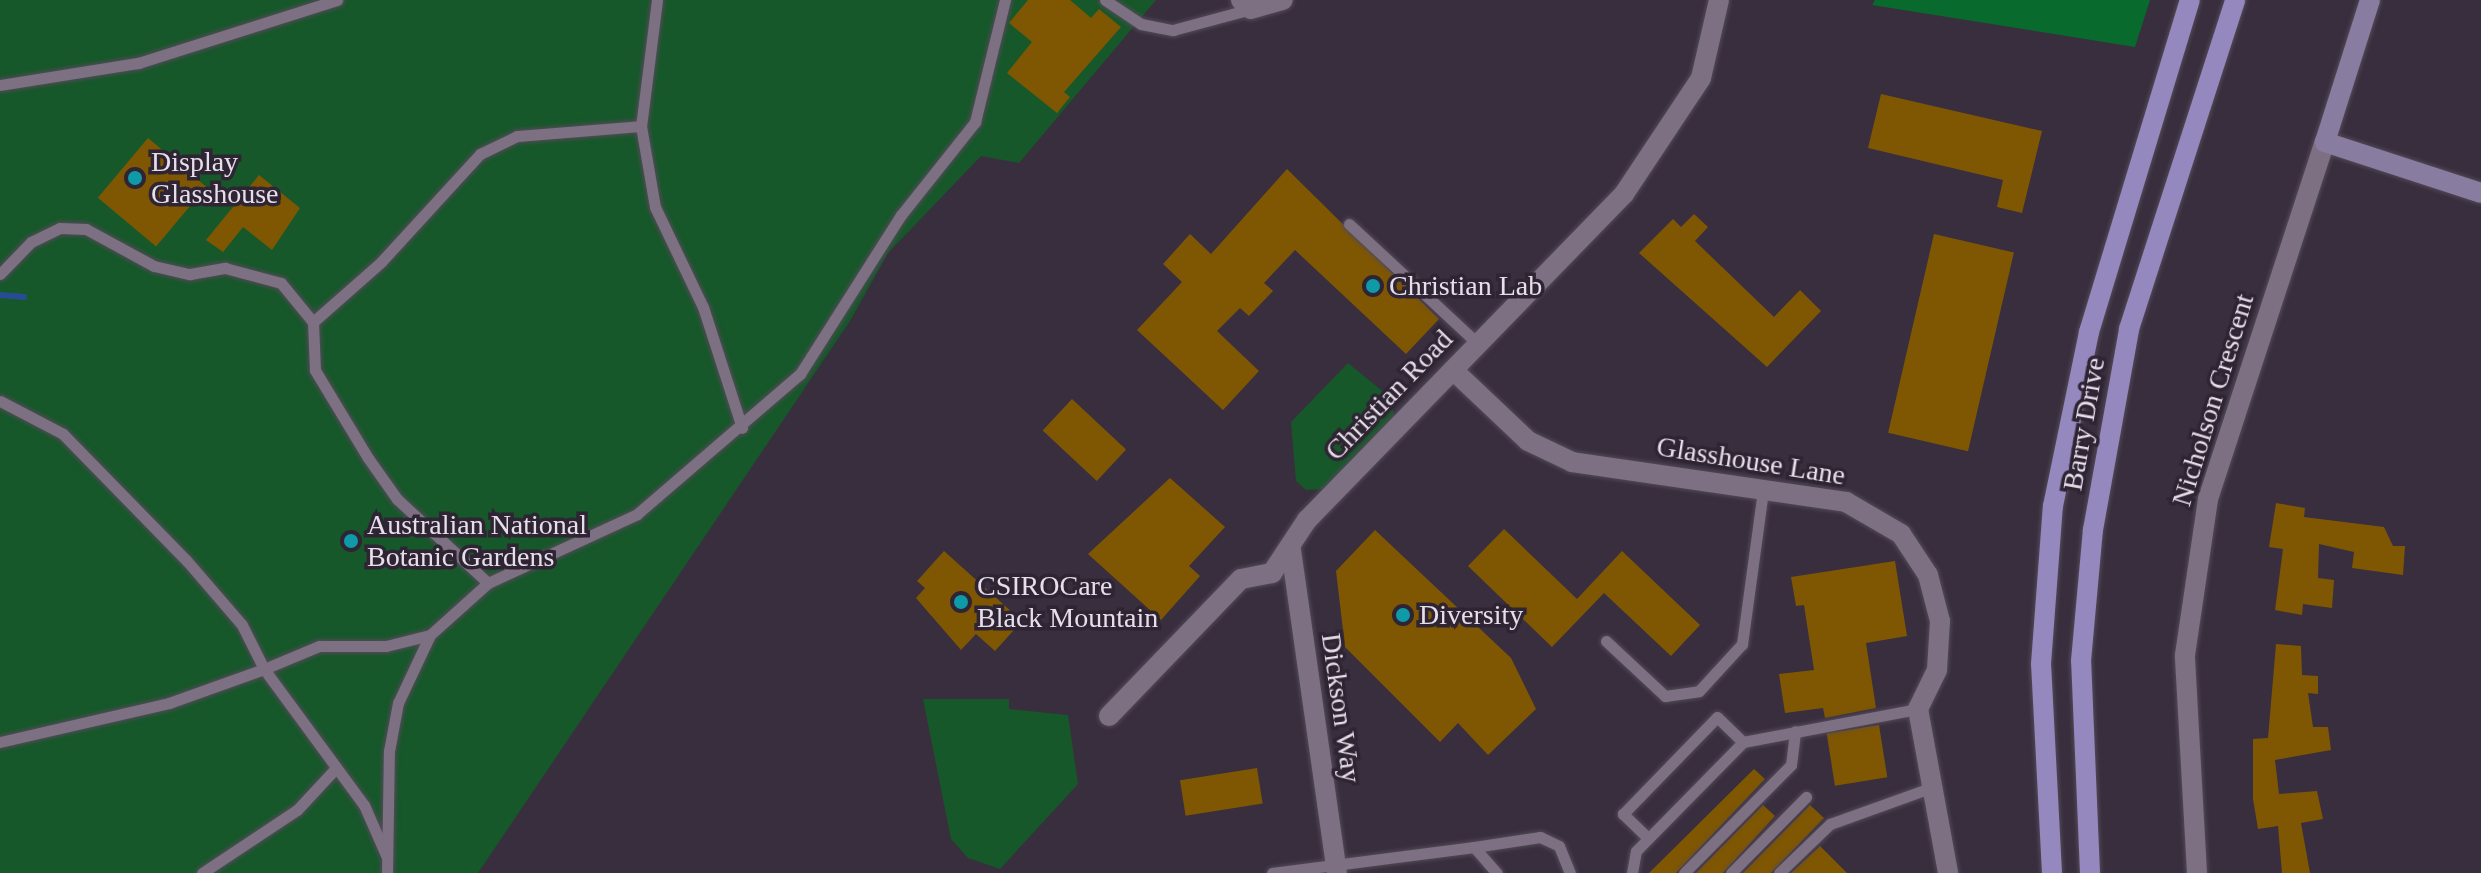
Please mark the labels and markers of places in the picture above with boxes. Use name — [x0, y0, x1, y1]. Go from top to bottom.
place label: Display Glasshouse — [151, 145, 279, 211]
marker: Display Glasshouse — [126, 169, 144, 187]
place label: Christian Lab — [1389, 269, 1542, 303]
marker: Christian Lab — [1364, 277, 1382, 295]
place label: Australian National Botanic Gardens — [367, 508, 587, 574]
marker: Australian National Botanic Gardens — [342, 532, 360, 550]
place label: CSIROCare Black Mountain — [977, 569, 1158, 635]
marker: CSIROCare Black Mountain — [952, 593, 970, 611]
place label: Diversity — [1419, 598, 1523, 632]
marker: Diversity — [1394, 606, 1412, 624]

